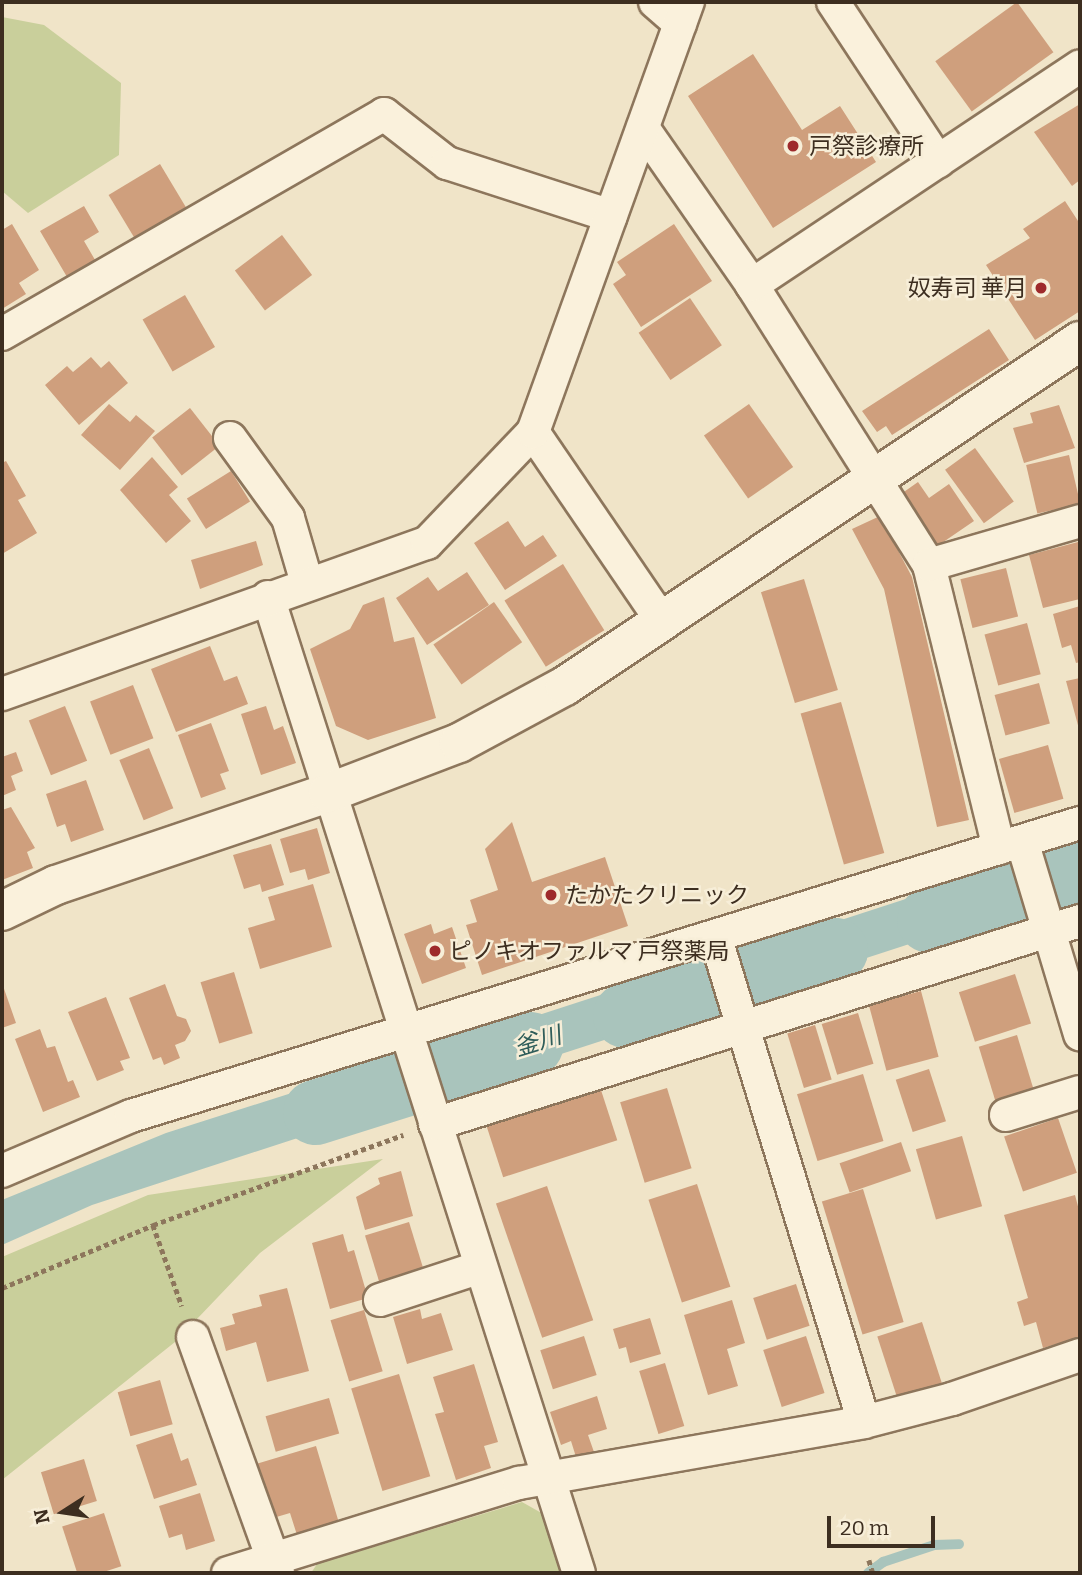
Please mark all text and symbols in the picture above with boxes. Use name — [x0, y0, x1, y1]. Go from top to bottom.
place label: 戸祭診療所 — [809, 132, 924, 160]
marker: 戸祭診療所 — [783, 136, 803, 156]
place label: 奴寿司 華月 — [907, 274, 1027, 302]
marker: 奴寿司 華月 — [1033, 280, 1049, 296]
place label: たかたクリニック — [565, 881, 749, 909]
marker: たかたクリニック — [543, 887, 559, 903]
place label: ピノキオファルマ 戸祭薬局 — [449, 937, 730, 965]
marker: ピノキオファルマ 戸祭薬局 — [427, 943, 443, 959]
water label: 釜川 — [511, 1021, 565, 1063]
north arrow — [28, 1477, 98, 1547]
scale bar — [830, 1502, 939, 1546]
text: N — [29, 1507, 55, 1526]
text: 20 m — [840, 1515, 889, 1541]

